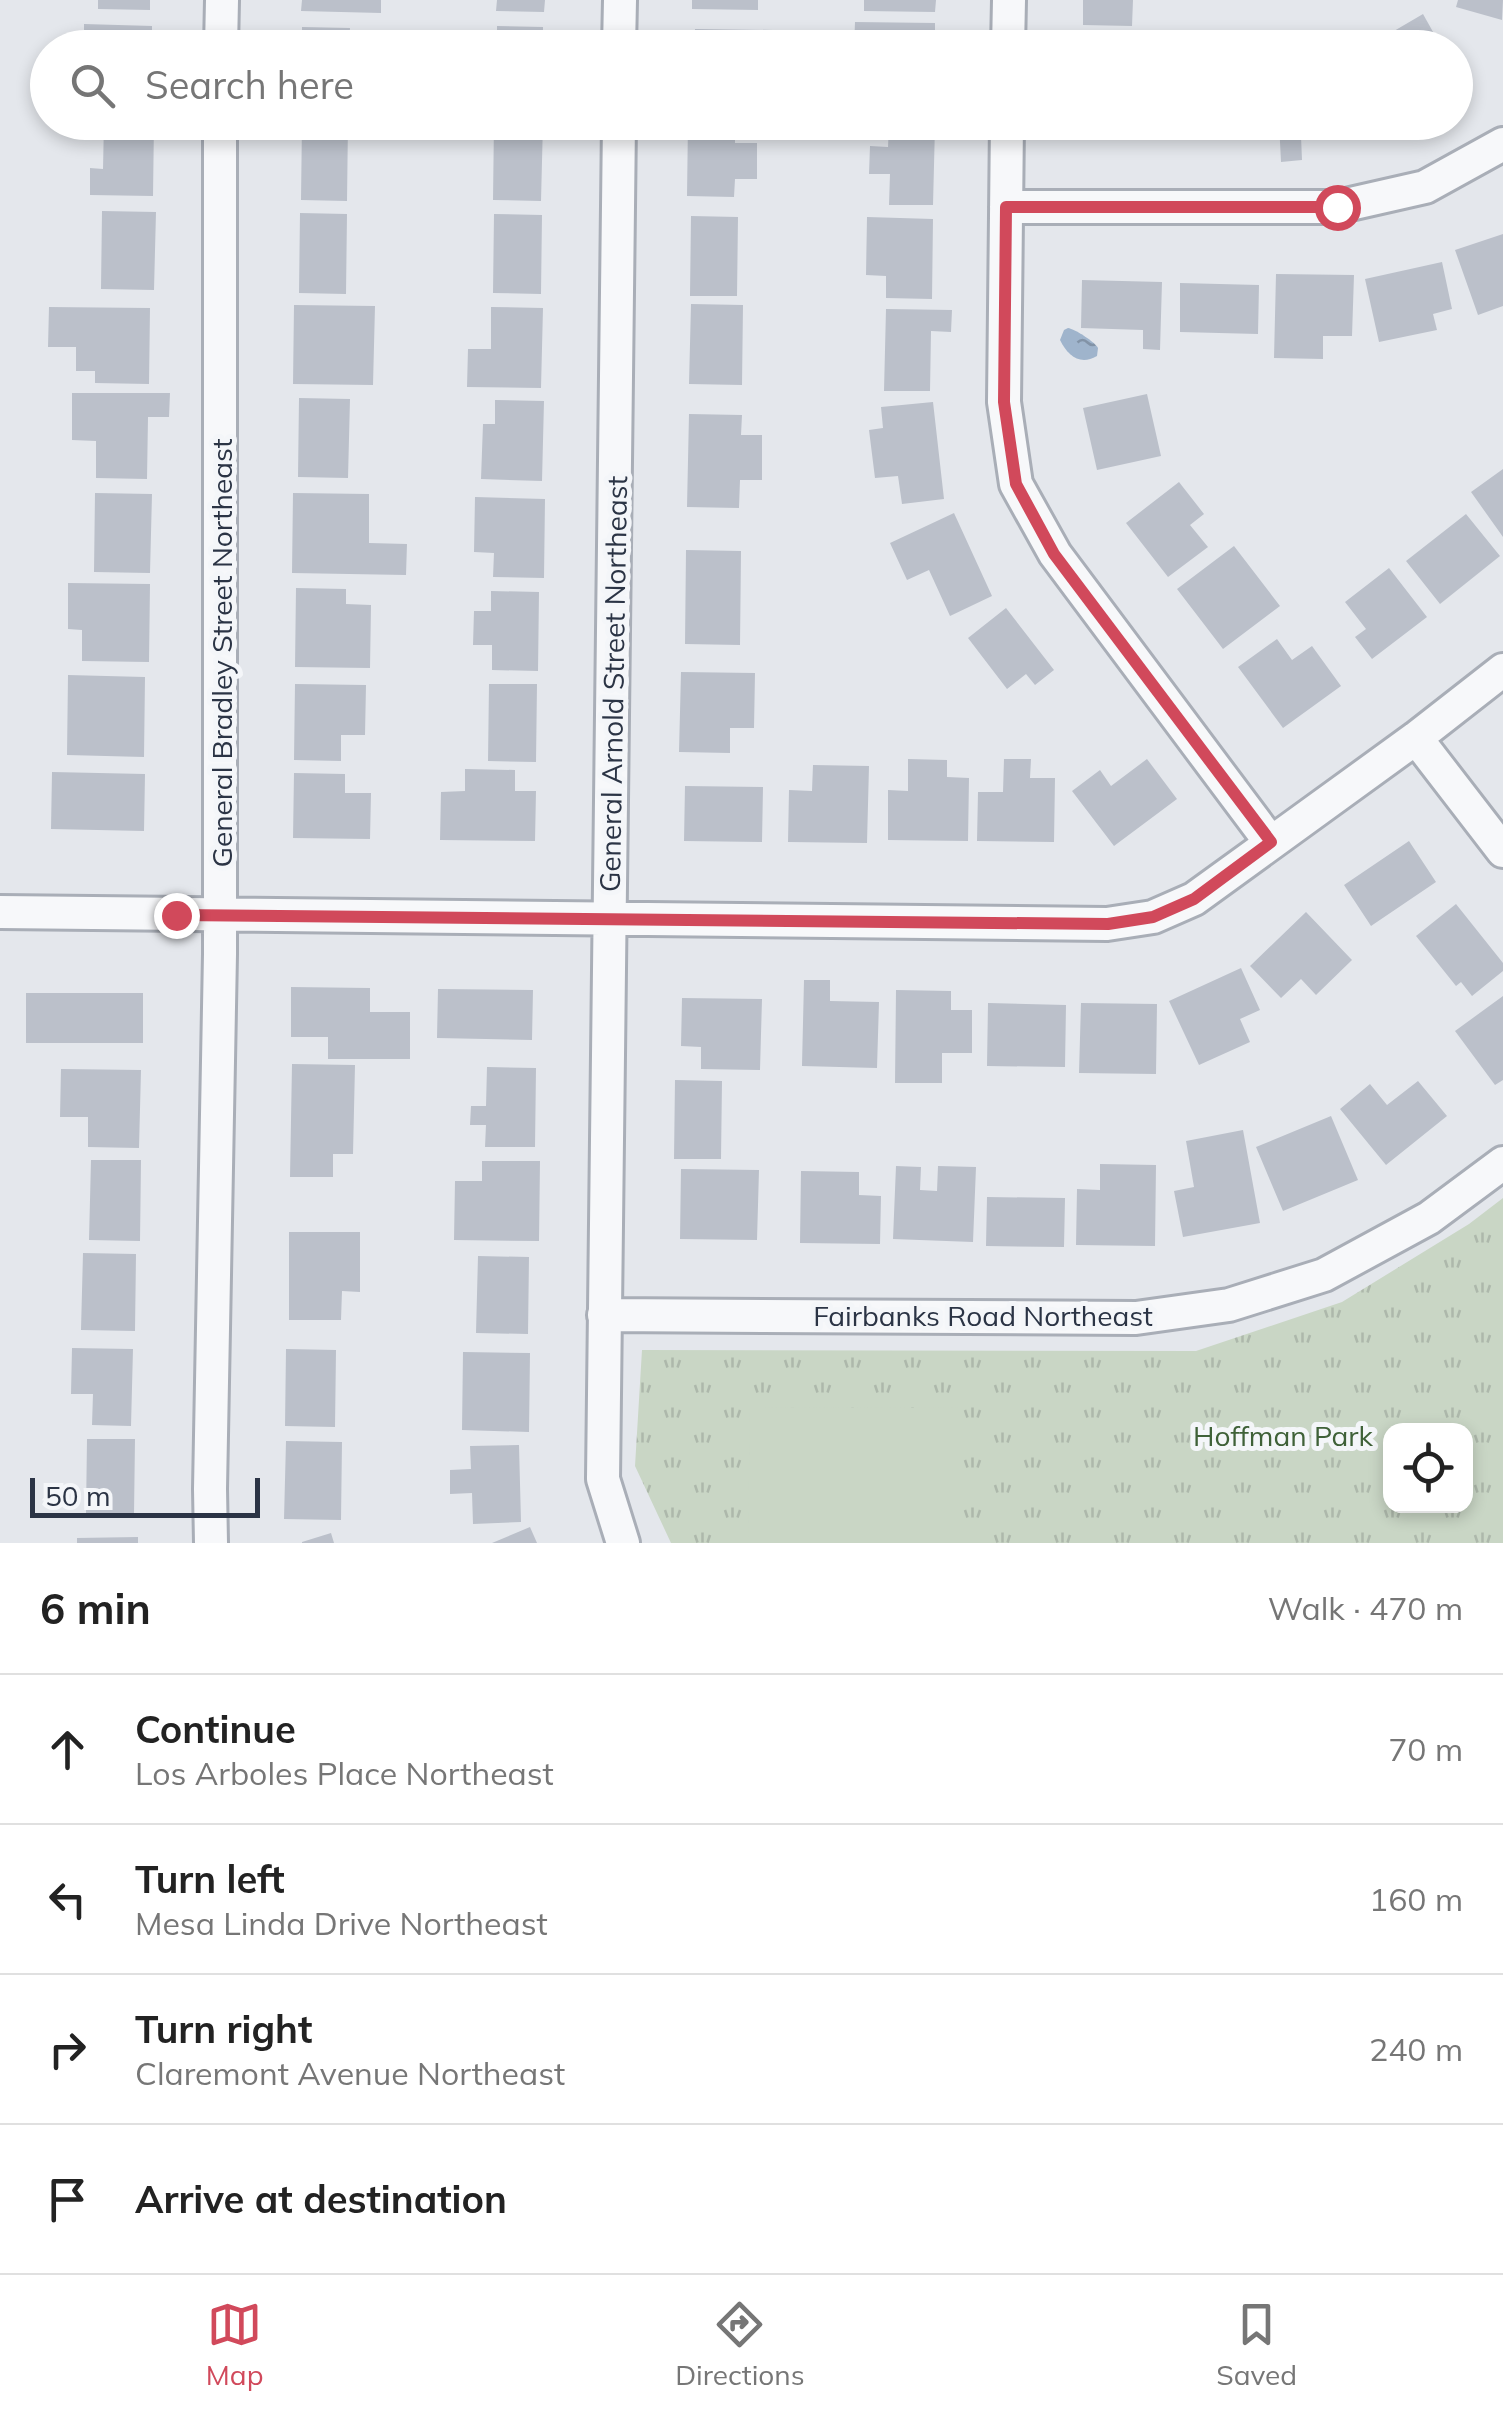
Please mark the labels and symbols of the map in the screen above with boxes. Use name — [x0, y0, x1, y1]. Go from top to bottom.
route start — [1315, 185, 1361, 231]
street label: General Bradley Street Northeast — [204, 438, 239, 868]
street label: General Arnold Street Northeast — [592, 475, 634, 892]
route end — [154, 893, 200, 939]
street label: Fairbanks Road Northeast — [813, 1298, 1153, 1333]
park label: Hoffman Park — [1193, 1418, 1373, 1453]
scale bar — [30, 1473, 260, 1518]

